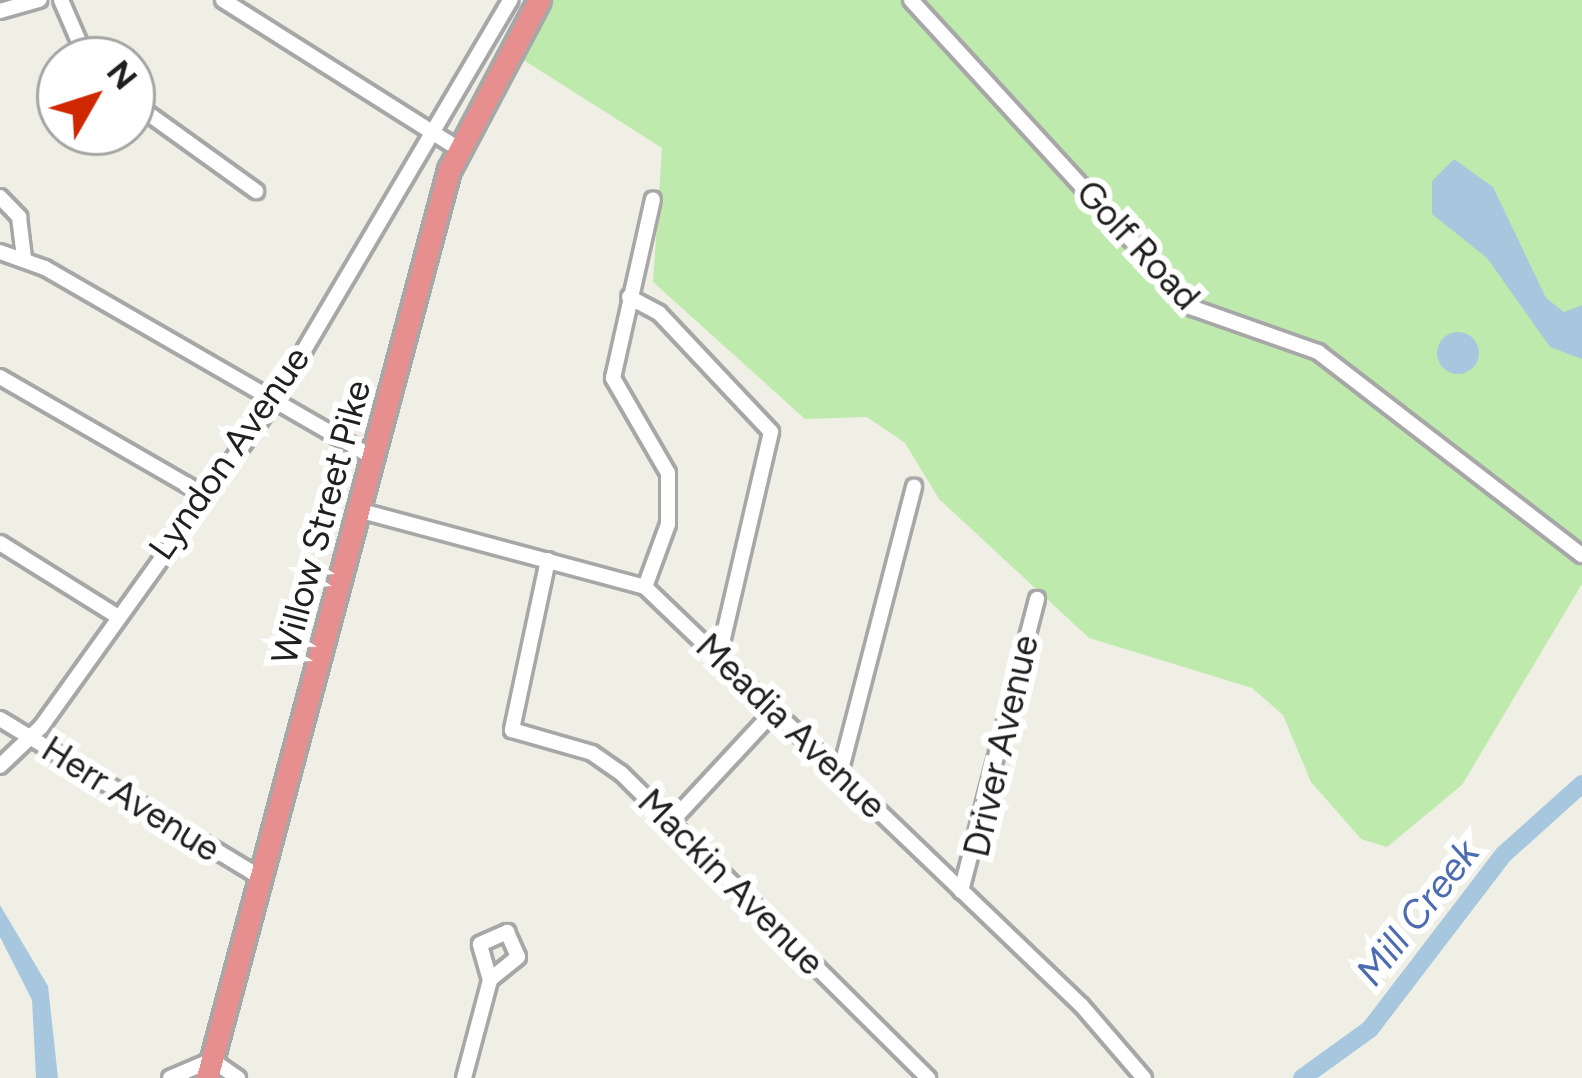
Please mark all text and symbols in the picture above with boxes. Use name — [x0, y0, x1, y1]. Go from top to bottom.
north arrow — [36, 36, 156, 156]
text: N — [99, 53, 145, 97]
street label: Golf Road — [1067, 171, 1209, 319]
street label: Lyndon Avenue — [140, 338, 318, 568]
street label: Willow Street Pike — [262, 375, 380, 669]
street label: Meadia Avenue — [687, 625, 895, 827]
street label: Driver Avenue — [955, 631, 1047, 861]
street label: Herr Avenue — [34, 727, 228, 871]
street label: Mackin Avenue — [629, 780, 833, 984]
water label: Mill Creek — [1347, 831, 1489, 995]

